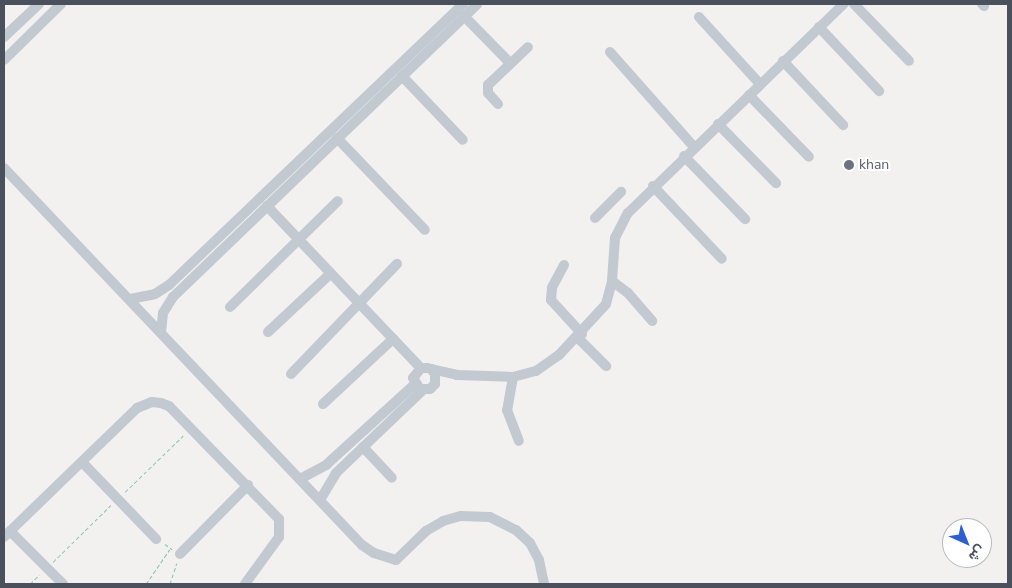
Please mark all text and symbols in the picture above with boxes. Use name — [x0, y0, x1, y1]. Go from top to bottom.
place label: khan — [859, 157, 889, 173]
marker: khan — [843, 159, 855, 171]
north arrow — [942, 518, 992, 568]
text: ش — [964, 541, 990, 566]

